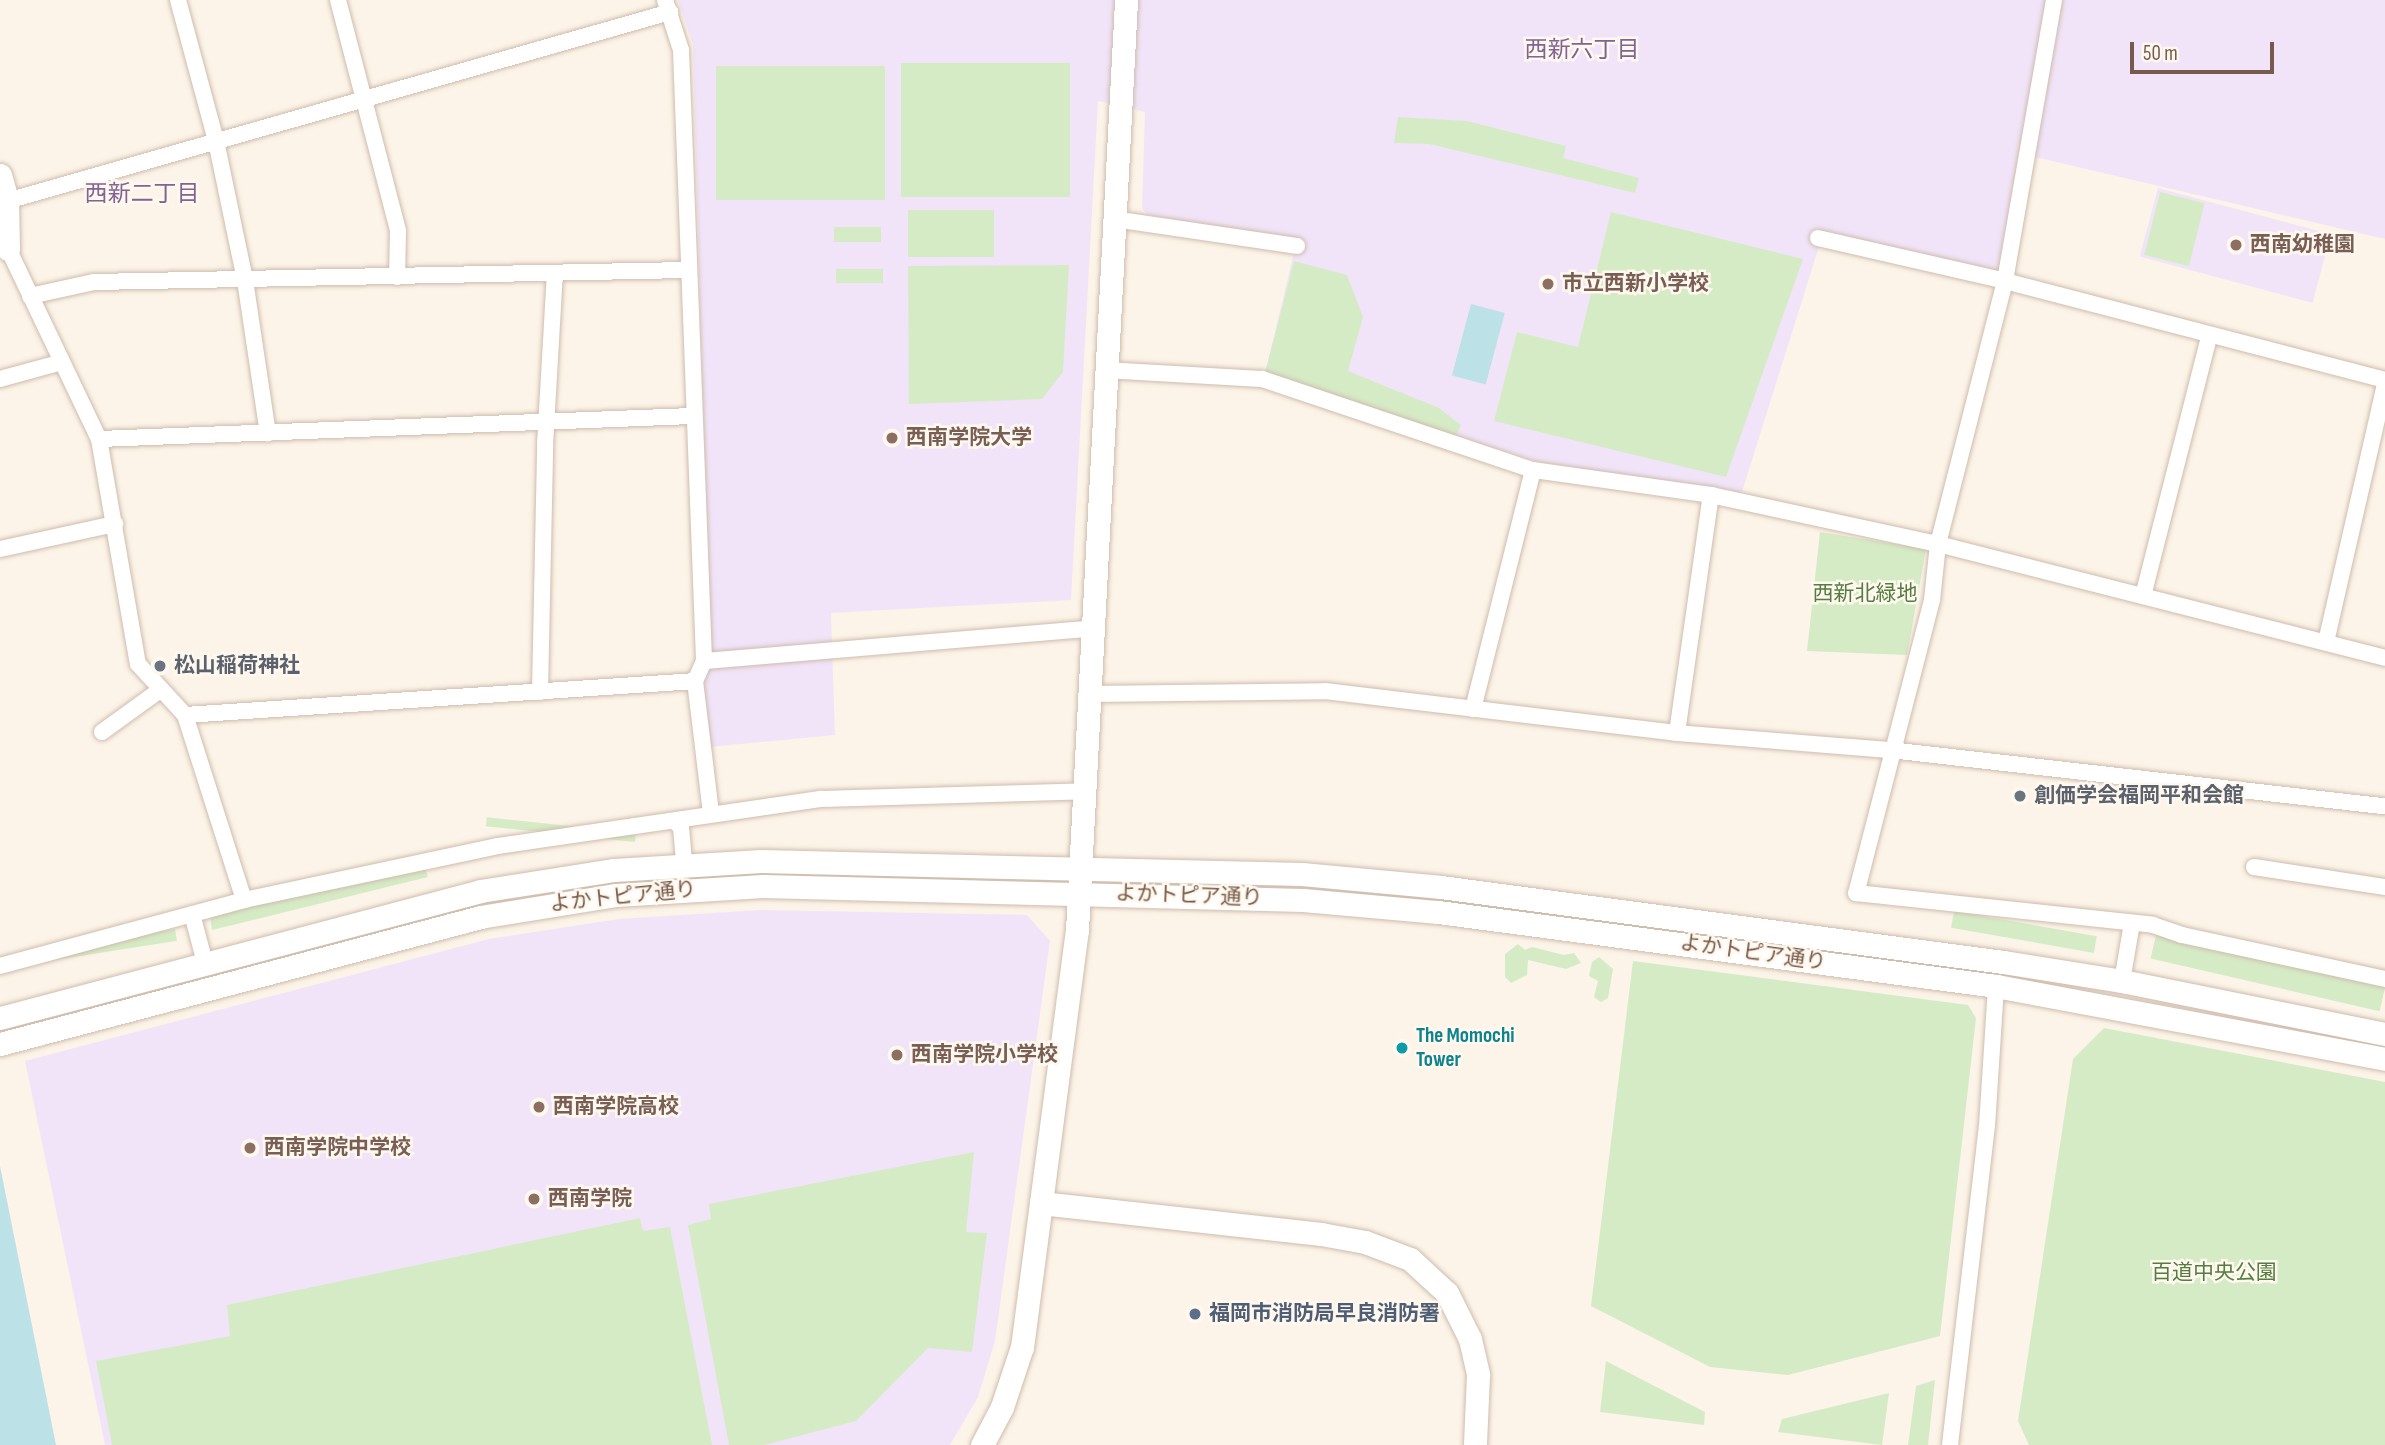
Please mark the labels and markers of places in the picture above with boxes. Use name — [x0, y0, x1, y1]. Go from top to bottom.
place label: 西南幼稚園 — [2250, 232, 2355, 258]
marker: 西南幼稚園 — [2228, 237, 2244, 253]
place label: 市立西新小学校 — [1562, 271, 1709, 297]
marker: 市立西新小学校 — [1540, 276, 1556, 292]
place label: 西南学院大学 — [906, 425, 1032, 451]
marker: 西南学院大学 — [884, 430, 900, 446]
place label: 松山稲荷神社 — [174, 653, 300, 679]
marker: 松山稲荷神社 — [152, 658, 168, 674]
place label: 創価学会福岡平和会館 — [2034, 783, 2244, 809]
marker: 創価学会福岡平和会館 — [2012, 788, 2028, 804]
place label: The Momochi Tower — [1416, 1023, 1515, 1073]
marker: The Momochi Tower — [1394, 1040, 1410, 1056]
place label: 西南学院小学校 — [911, 1042, 1058, 1068]
marker: 西南学院小学校 — [889, 1047, 905, 1063]
place label: 西南学院高校 — [553, 1094, 679, 1120]
marker: 西南学院高校 — [531, 1099, 547, 1115]
place label: 西南学院中学校 — [264, 1135, 411, 1161]
marker: 西南学院中学校 — [242, 1140, 258, 1156]
place label: 西南学院 — [548, 1186, 632, 1212]
marker: 西南学院 — [526, 1191, 542, 1207]
place label: 福岡市消防局早良消防署 — [1209, 1301, 1440, 1327]
marker: 福岡市消防局早良消防署 — [1187, 1306, 1203, 1322]

